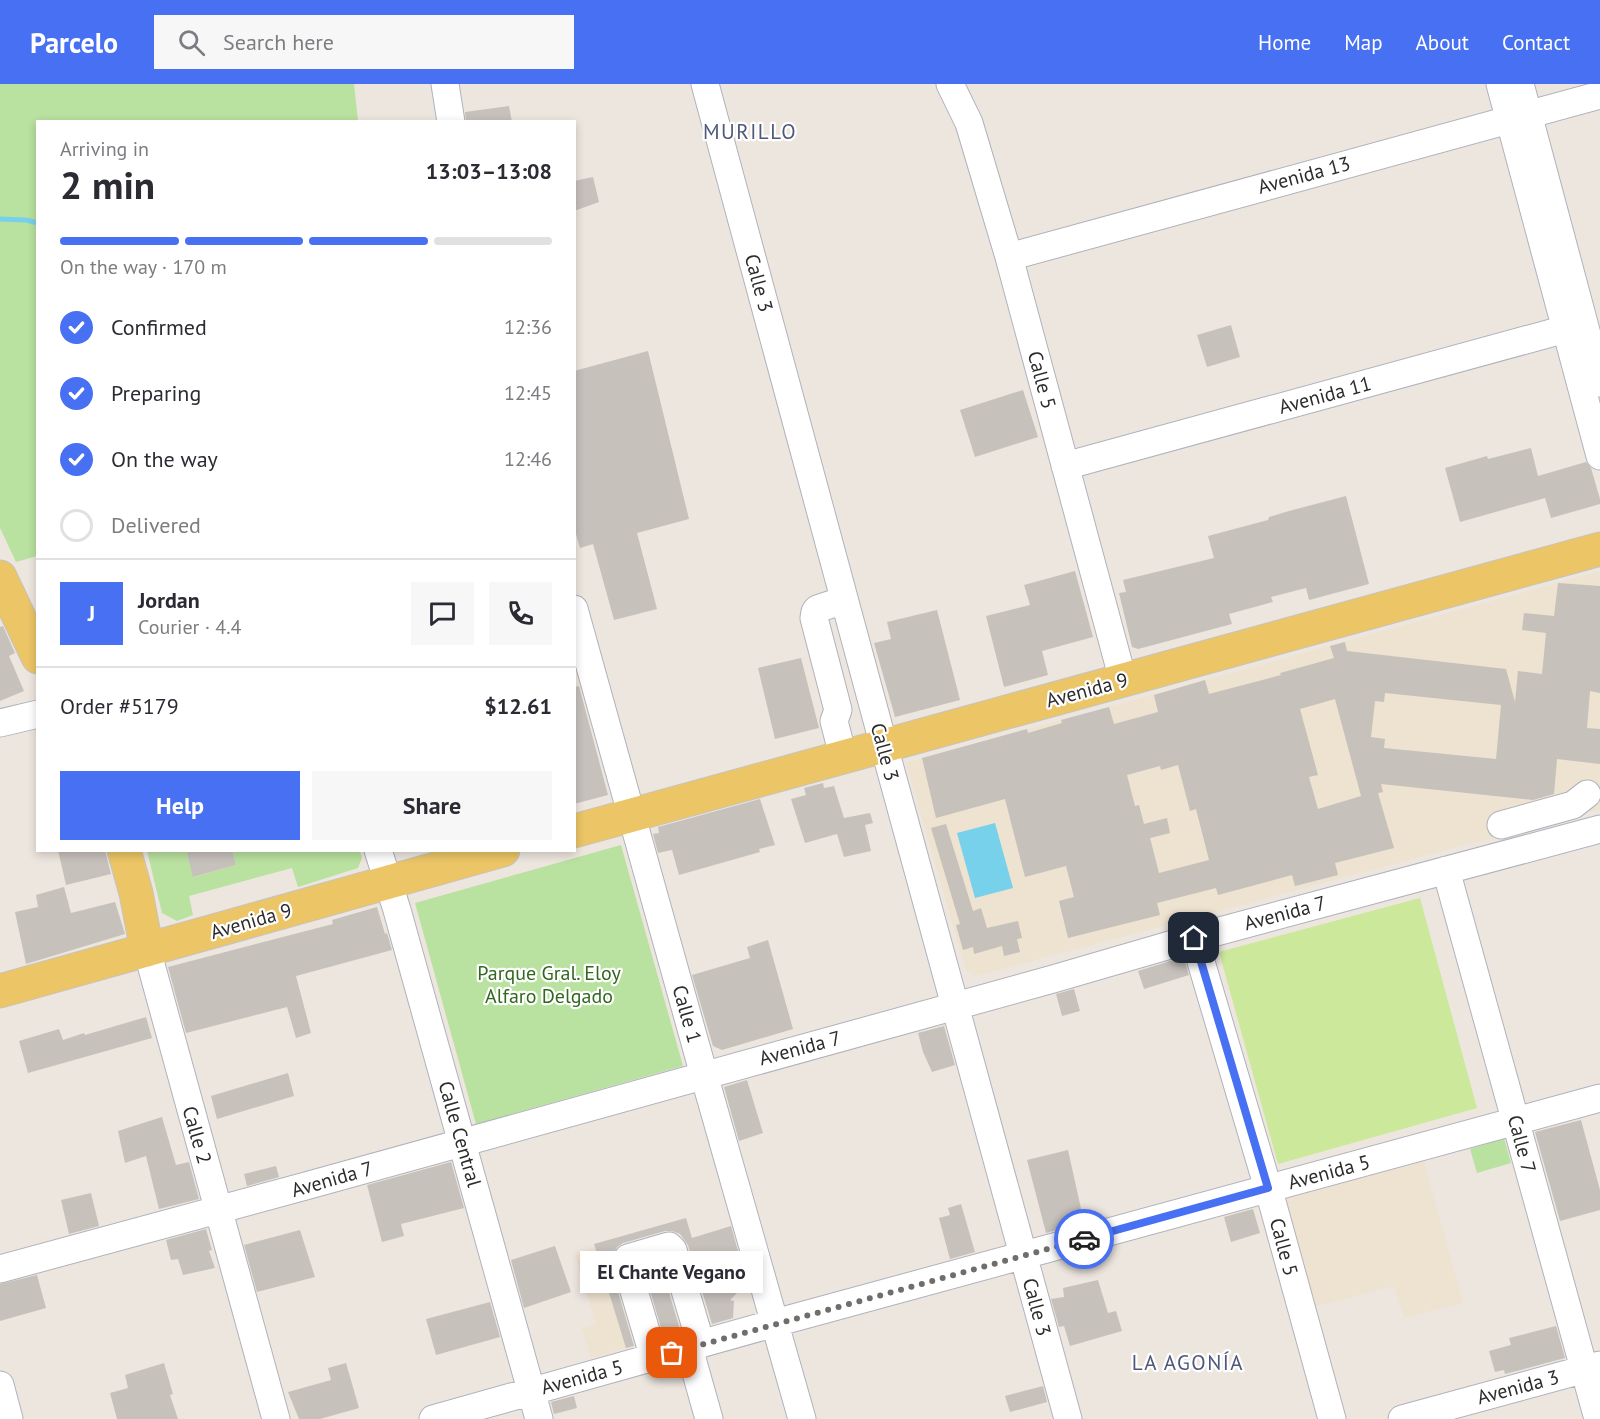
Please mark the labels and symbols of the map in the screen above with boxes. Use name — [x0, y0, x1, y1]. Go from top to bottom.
district label: MURILLO — [703, 118, 797, 145]
street label: Avenida 13 — [1255, 150, 1353, 200]
street label: Calle 3 — [739, 251, 779, 315]
street label: Calle 5 — [1022, 348, 1062, 412]
street label: Avenida 11 — [1276, 370, 1374, 420]
street label: Avenida 9 — [1043, 667, 1131, 713]
street label: Calle 3 — [865, 720, 905, 784]
street label: Avenida 7 — [1241, 890, 1329, 936]
street label: Avenida 9 — [207, 897, 295, 945]
pin — [1168, 912, 1219, 963]
park label: Parque Gral. Eloy Alfaro Delgado — [477, 960, 621, 1009]
street label: Calle 1 — [666, 982, 708, 1046]
street label: Avenida 7 — [756, 1025, 844, 1071]
street label: Calle Central — [432, 1078, 488, 1190]
street label: Calle 2 — [176, 1103, 218, 1167]
street label: Calle 7 — [1502, 1112, 1542, 1176]
street label: Avenida 5 — [1285, 1149, 1373, 1195]
street label: Avenida 7 — [288, 1155, 376, 1203]
courier — [1054, 1209, 1114, 1269]
street label: Calle 5 — [1264, 1215, 1304, 1279]
callout: El Chante Vegano — [580, 1251, 764, 1293]
street label: Calle 3 — [1017, 1275, 1057, 1339]
pin — [646, 1327, 697, 1378]
district label: LA AGONÍA — [1132, 1349, 1244, 1376]
street label: Avenida 5 — [538, 1354, 626, 1400]
street label: Avenida 3 — [1474, 1364, 1562, 1410]

